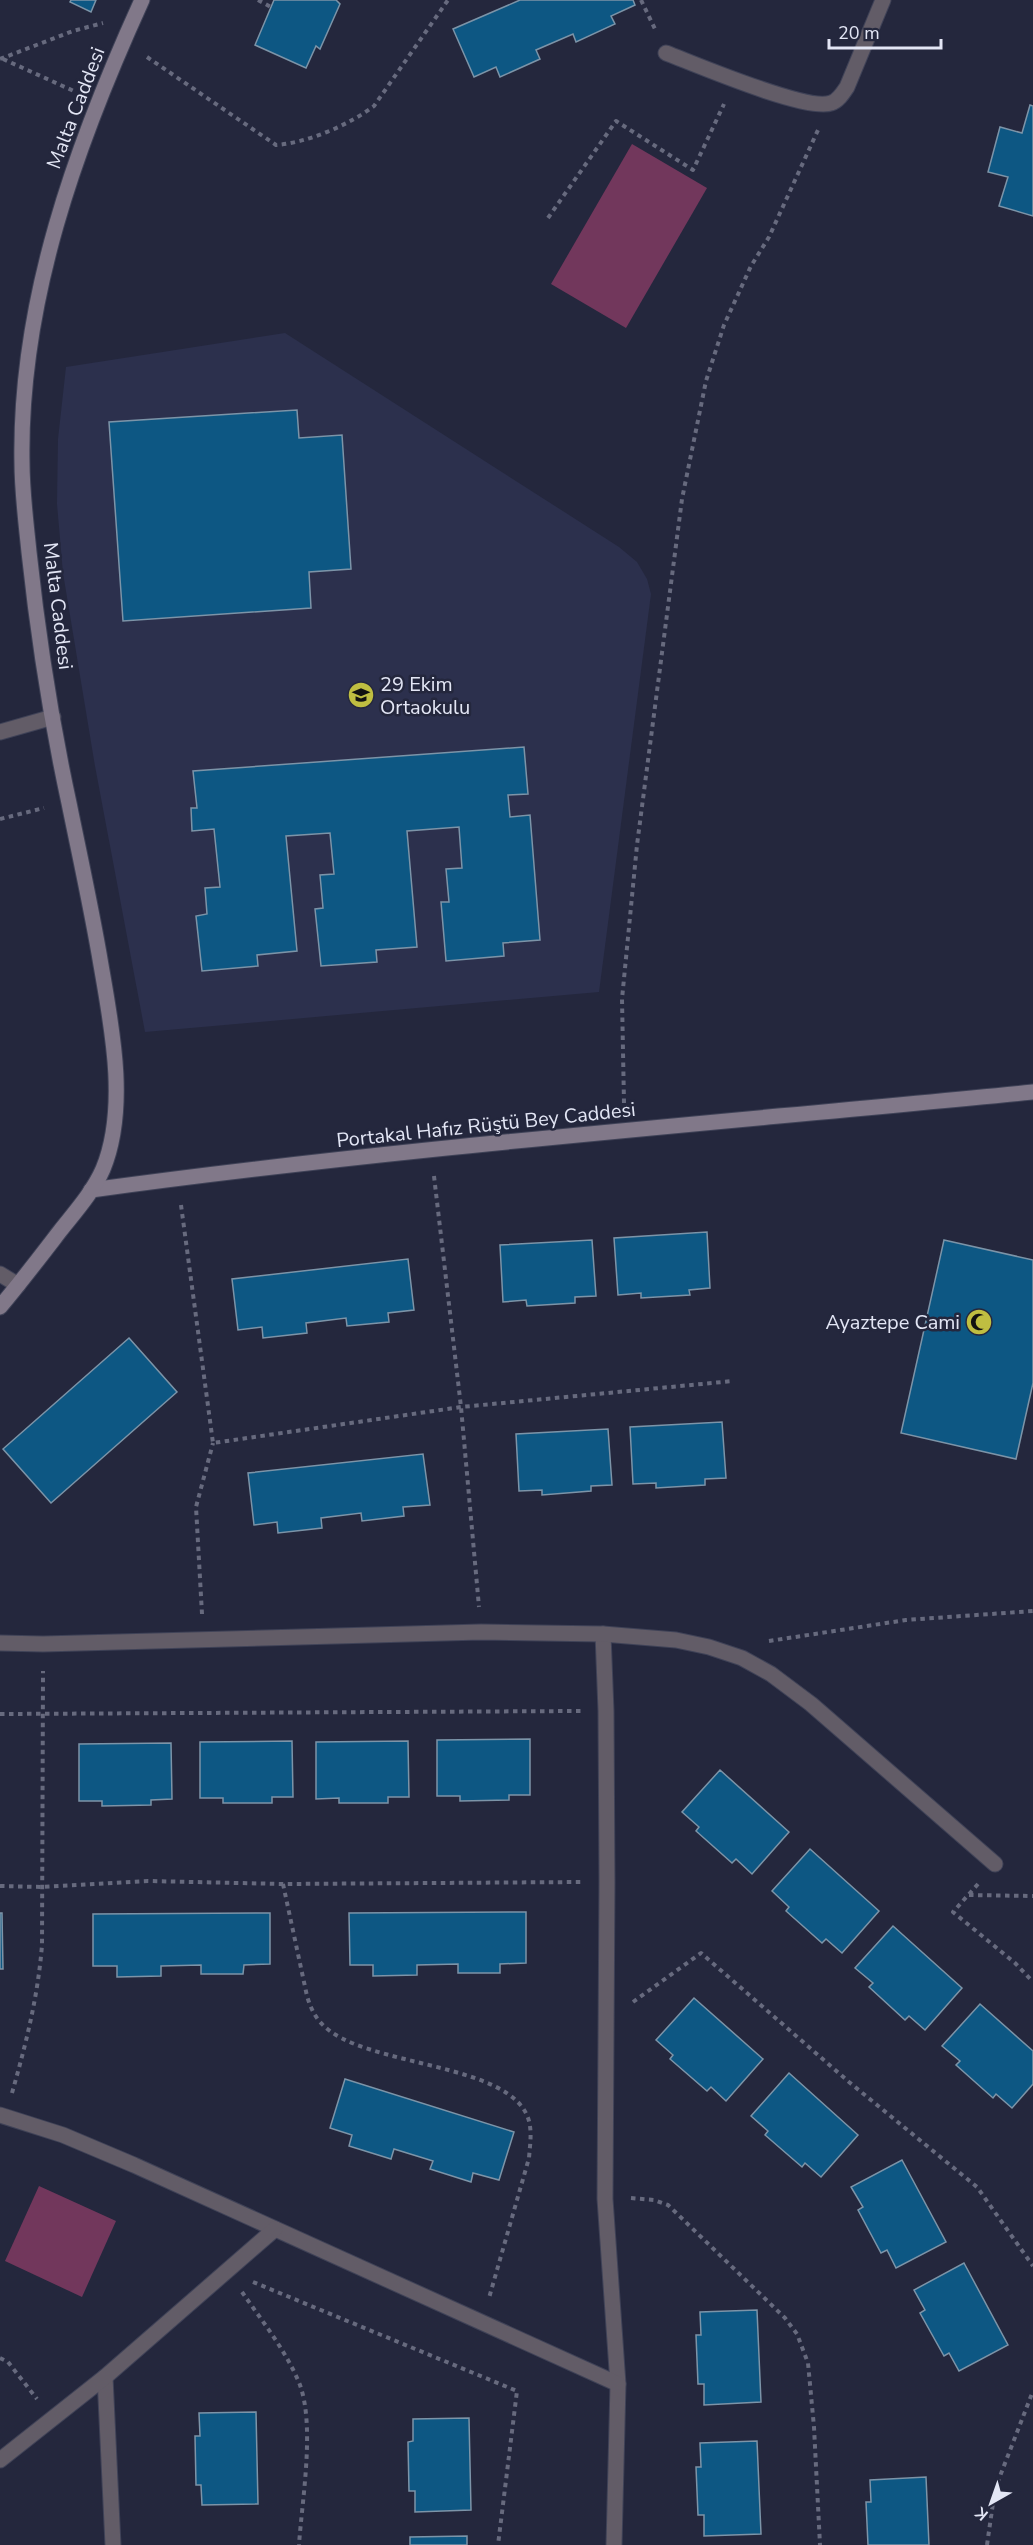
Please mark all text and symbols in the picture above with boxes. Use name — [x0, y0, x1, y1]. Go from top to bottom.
scale bar — [829, 12, 942, 50]
text: 20 m — [838, 21, 880, 45]
street label: Malta Caddesi — [40, 43, 112, 173]
street label: Malta Caddesi — [37, 541, 79, 671]
place label: 29 Ekim Ortaokulu — [380, 671, 470, 721]
school or university icon: 29 Ekim Ortaokulu — [346, 680, 376, 710]
street label: Portakal Hafız Rüştü Bey Caddesi — [335, 1096, 637, 1154]
mosque icon: Ayaztepe Cami — [964, 1307, 994, 1337]
place label: Ayaztepe Cami — [826, 1309, 960, 1336]
north arrow — [961, 2473, 1021, 2533]
text: K — [970, 2501, 993, 2526]

